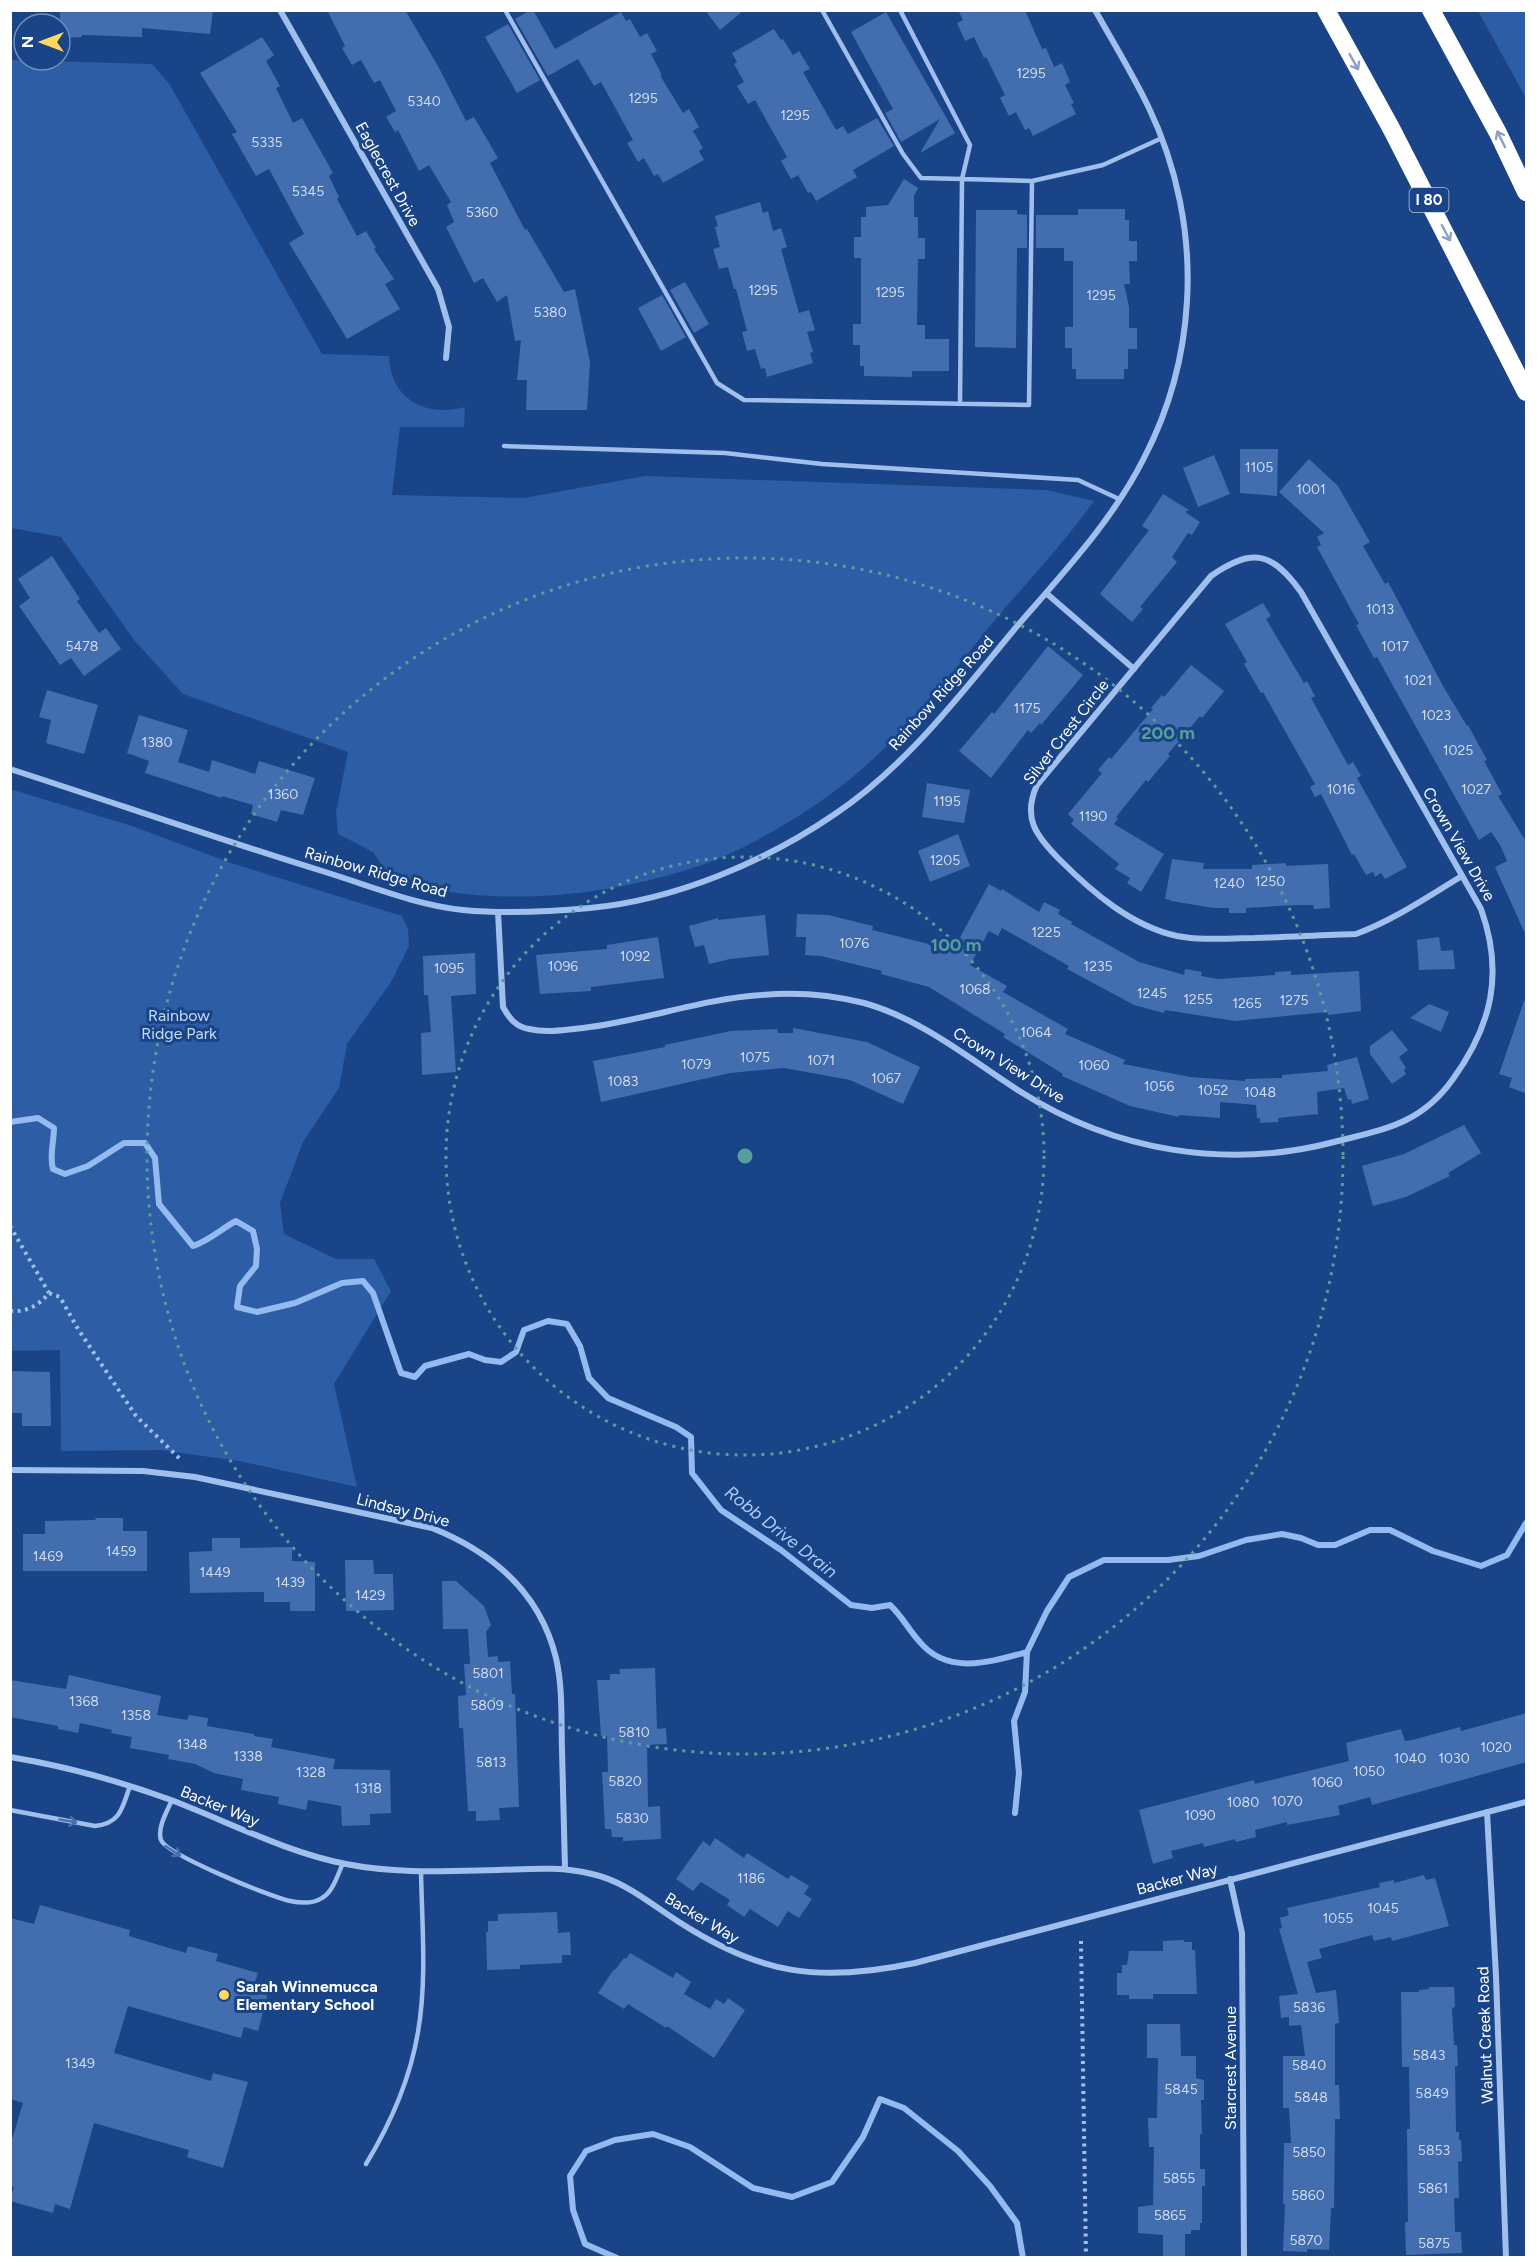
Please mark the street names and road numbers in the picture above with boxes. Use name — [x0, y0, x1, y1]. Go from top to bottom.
street label: Eaglecrest Drive — [351, 118, 425, 230]
road number: I 80 — [1410, 188, 1448, 212]
street label: Rainbow Ridge Road — [884, 632, 998, 754]
street label: Silver Crest Circle — [1019, 676, 1113, 788]
street label: Crown View Drive — [1419, 784, 1499, 905]
street label: Rainbow Ridge Road — [302, 843, 450, 901]
street label: Crown View Drive — [950, 1023, 1069, 1107]
street label: Lindsay Drive — [355, 1489, 452, 1531]
street label: Backer Way — [178, 1782, 263, 1831]
street label: Backer Way — [1134, 1859, 1220, 1899]
street label: Backer Way — [661, 1888, 743, 1948]
street label: Walnut Creek Road — [1473, 1966, 1497, 2104]
street label: Starcrest Avenue — [1221, 2006, 1240, 2130]

